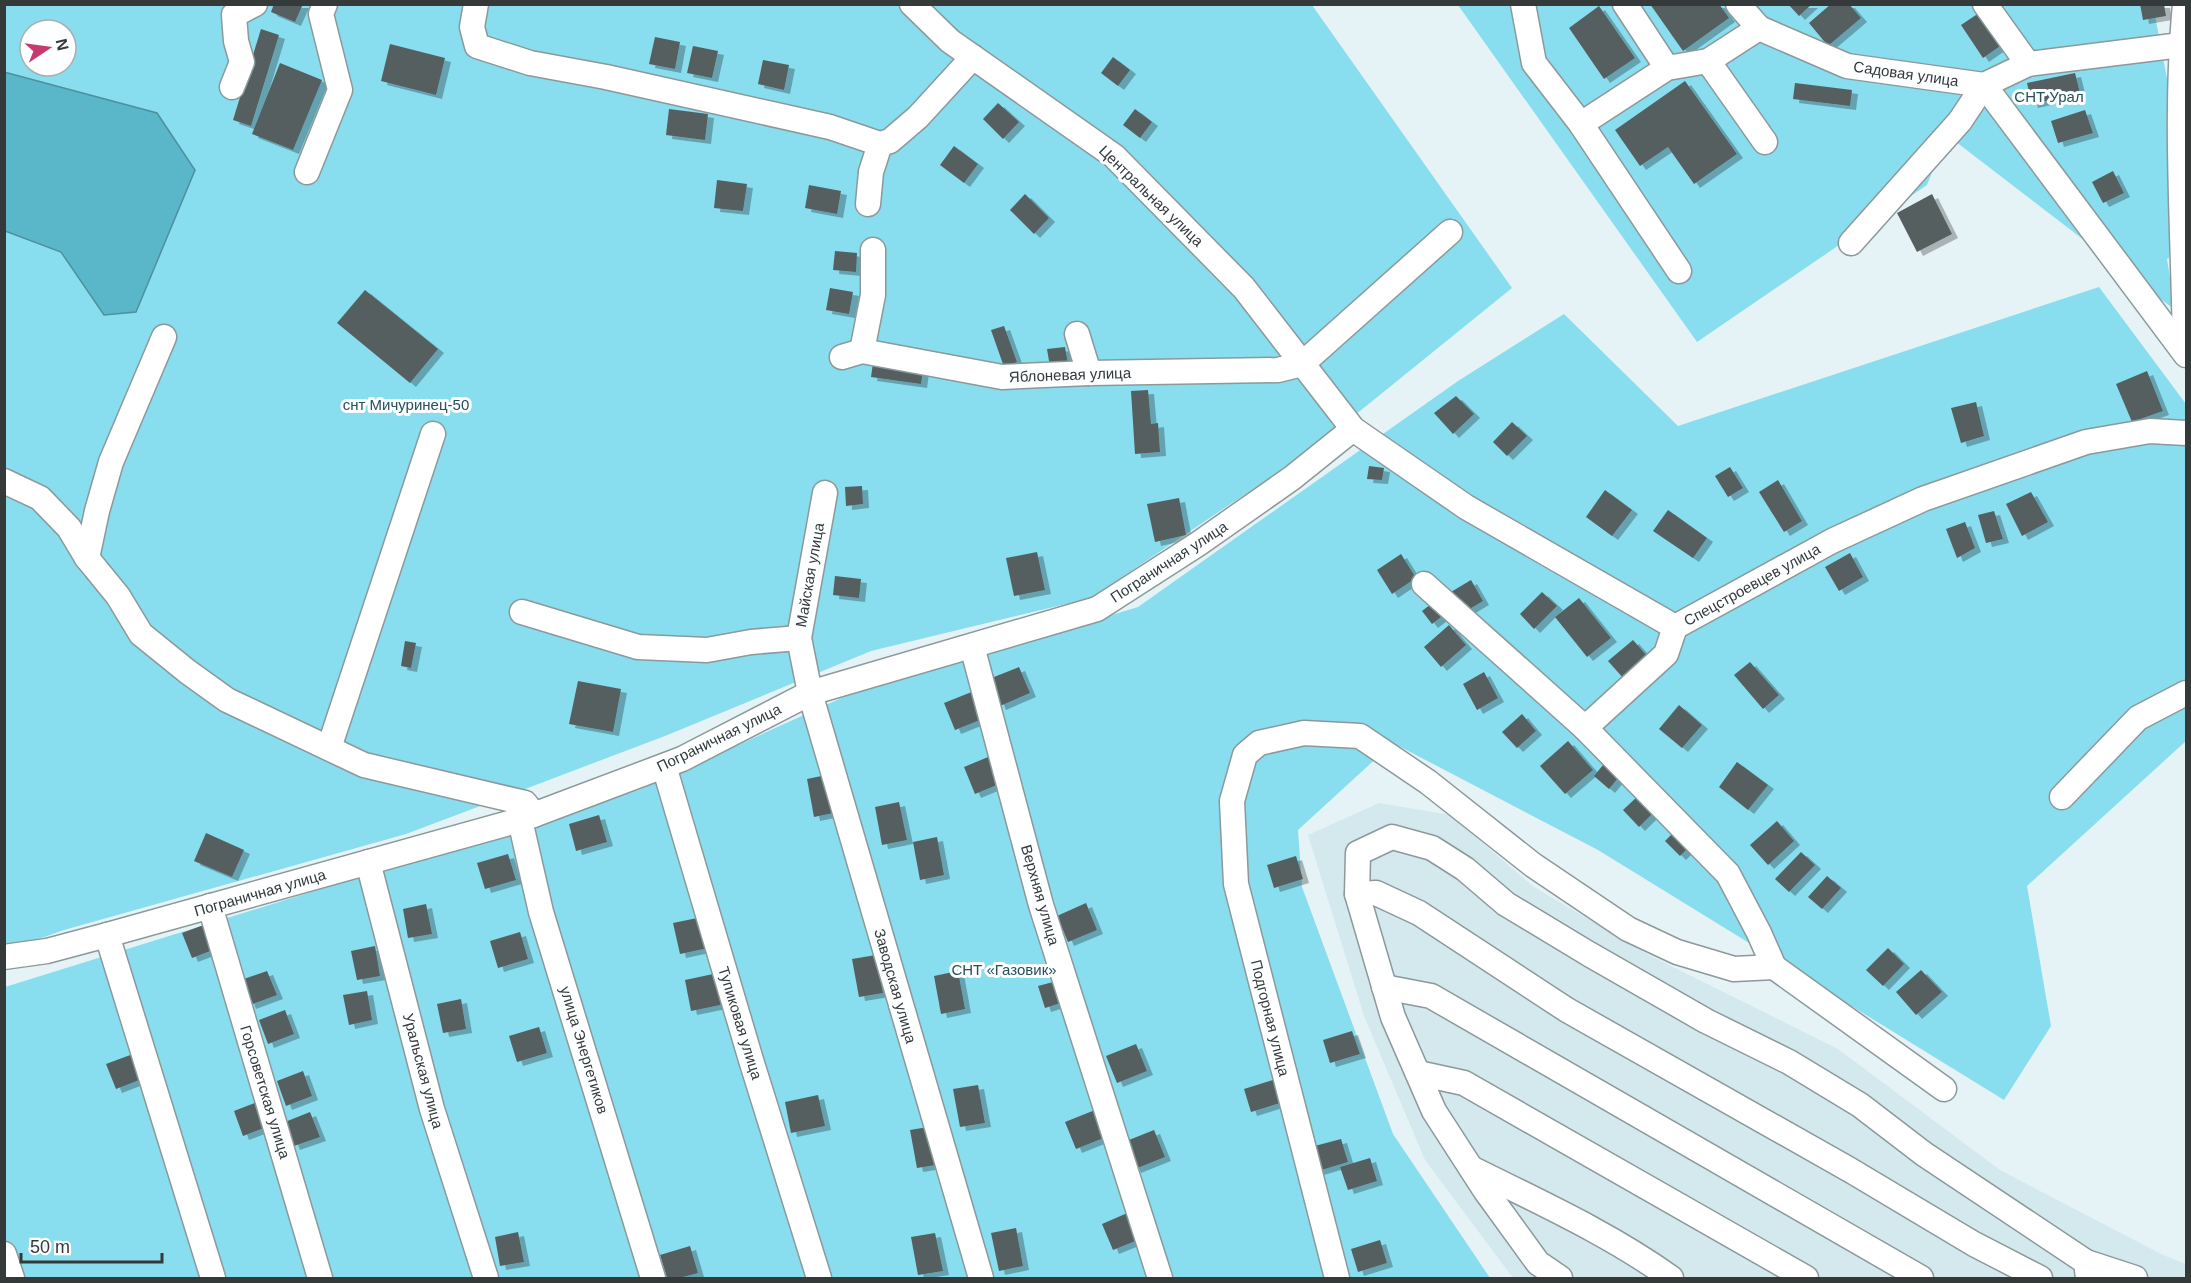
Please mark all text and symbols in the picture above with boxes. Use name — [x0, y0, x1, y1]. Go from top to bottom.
north arrow — [18, 18, 78, 78]
text: N — [53, 37, 72, 52]
street label: Садовая улица — [1852, 58, 1960, 89]
park label: СНТ Урал — [2014, 88, 2084, 105]
street label: Центральная улица — [1096, 142, 1207, 250]
street label: Яблоневая улица — [1009, 364, 1132, 385]
park label: снт Мичуринец-50 — [343, 396, 469, 413]
street label: Пограничная улица — [1107, 517, 1231, 606]
street label: Майская улица — [792, 521, 827, 628]
street label: Спецстроевцев улица — [1681, 540, 1823, 629]
street label: Пограничная улица — [654, 700, 784, 775]
street label: Верхняя улица — [1018, 843, 1063, 948]
street label: Пограничная улица — [192, 865, 328, 919]
street label: Заводская улица — [871, 927, 920, 1046]
street label: Подгорная улица — [1248, 958, 1293, 1079]
park label: СНТ «Газовик» — [951, 961, 1057, 978]
street label: Тупиковая улица — [715, 964, 766, 1082]
street label: улица Энергетиков — [557, 984, 612, 1116]
street label: Уральская улица — [400, 1011, 447, 1131]
street label: Горсоветская улица — [237, 1023, 294, 1161]
scale bar — [21, 1226, 162, 1264]
text: 50 m — [30, 1237, 70, 1257]

